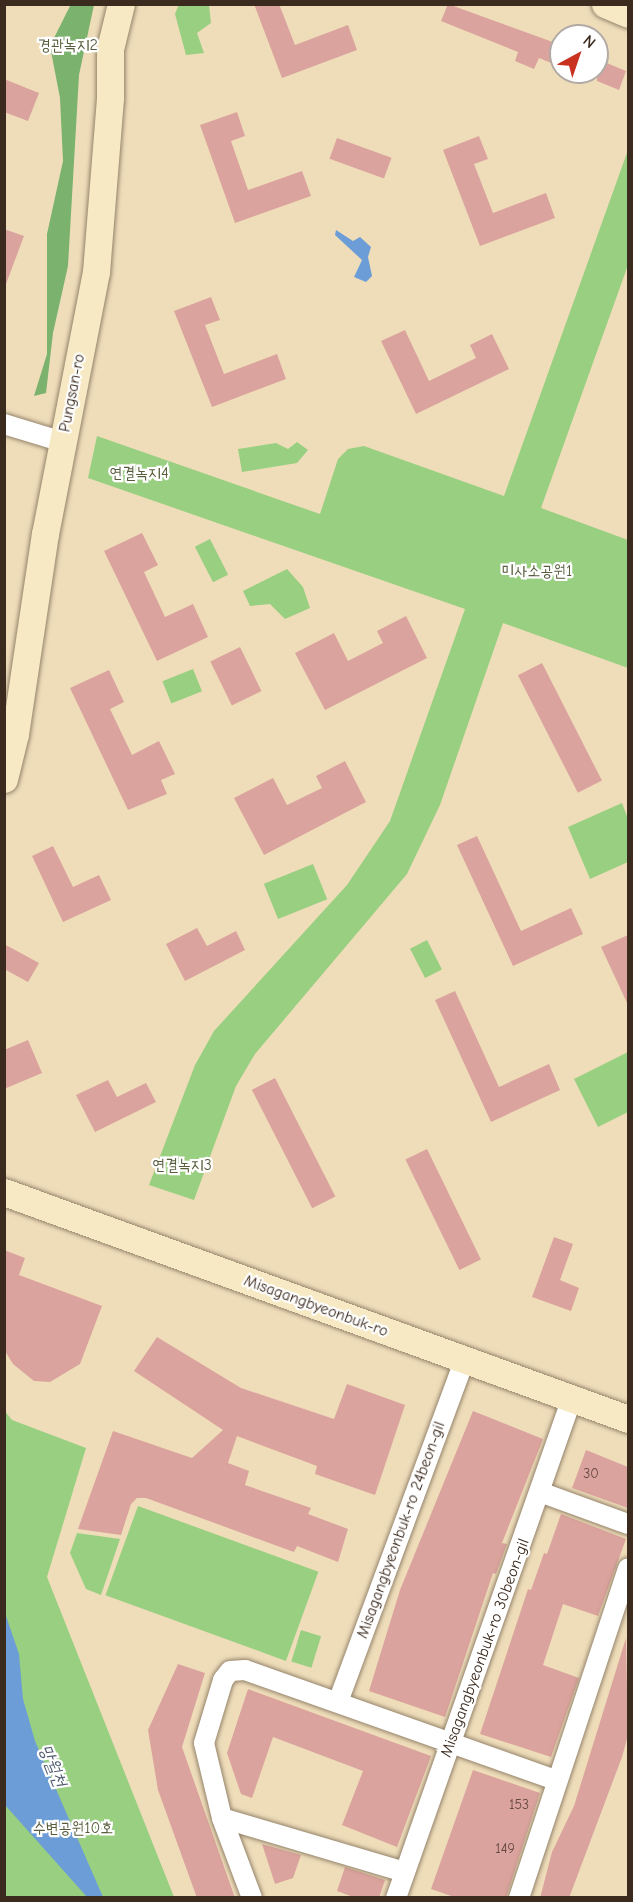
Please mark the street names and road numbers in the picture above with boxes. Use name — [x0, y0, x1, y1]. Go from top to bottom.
street label: Pungsan-ro — [55, 352, 89, 434]
street label: Misagangbyeonbuk-ro — [241, 1271, 391, 1341]
street label: Misagangbyeonbuk-ro 24beon-gil — [353, 1419, 449, 1641]
street label: Misagangbyeonbuk-ro 30beon-gil — [436, 1536, 534, 1760]

